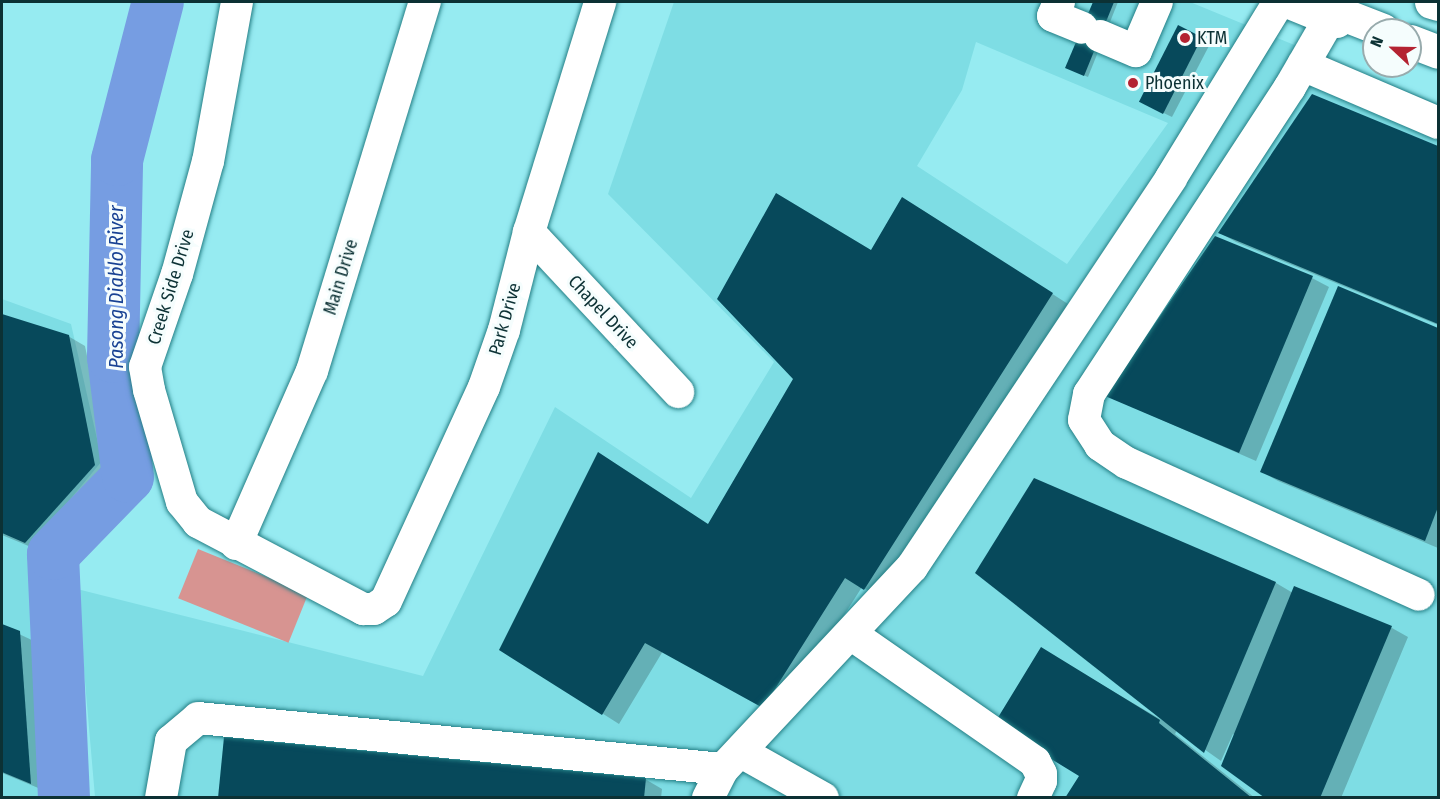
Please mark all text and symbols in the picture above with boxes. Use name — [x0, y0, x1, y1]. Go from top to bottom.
north arrow — [1362, 18, 1422, 78]
place label: KTM — [1197, 27, 1227, 49]
marker: KTM — [1178, 31, 1192, 45]
text: N — [1366, 34, 1387, 50]
place label: Phoenix — [1145, 72, 1204, 94]
marker: Phoenix — [1126, 76, 1140, 90]
water label: Pasong Diablo River — [104, 205, 128, 369]
street label: Creek Side Drive — [143, 227, 199, 347]
street label: Main Drive — [319, 237, 363, 317]
street label: Chapel Drive — [563, 271, 643, 353]
street label: Park Drive — [484, 280, 526, 358]

